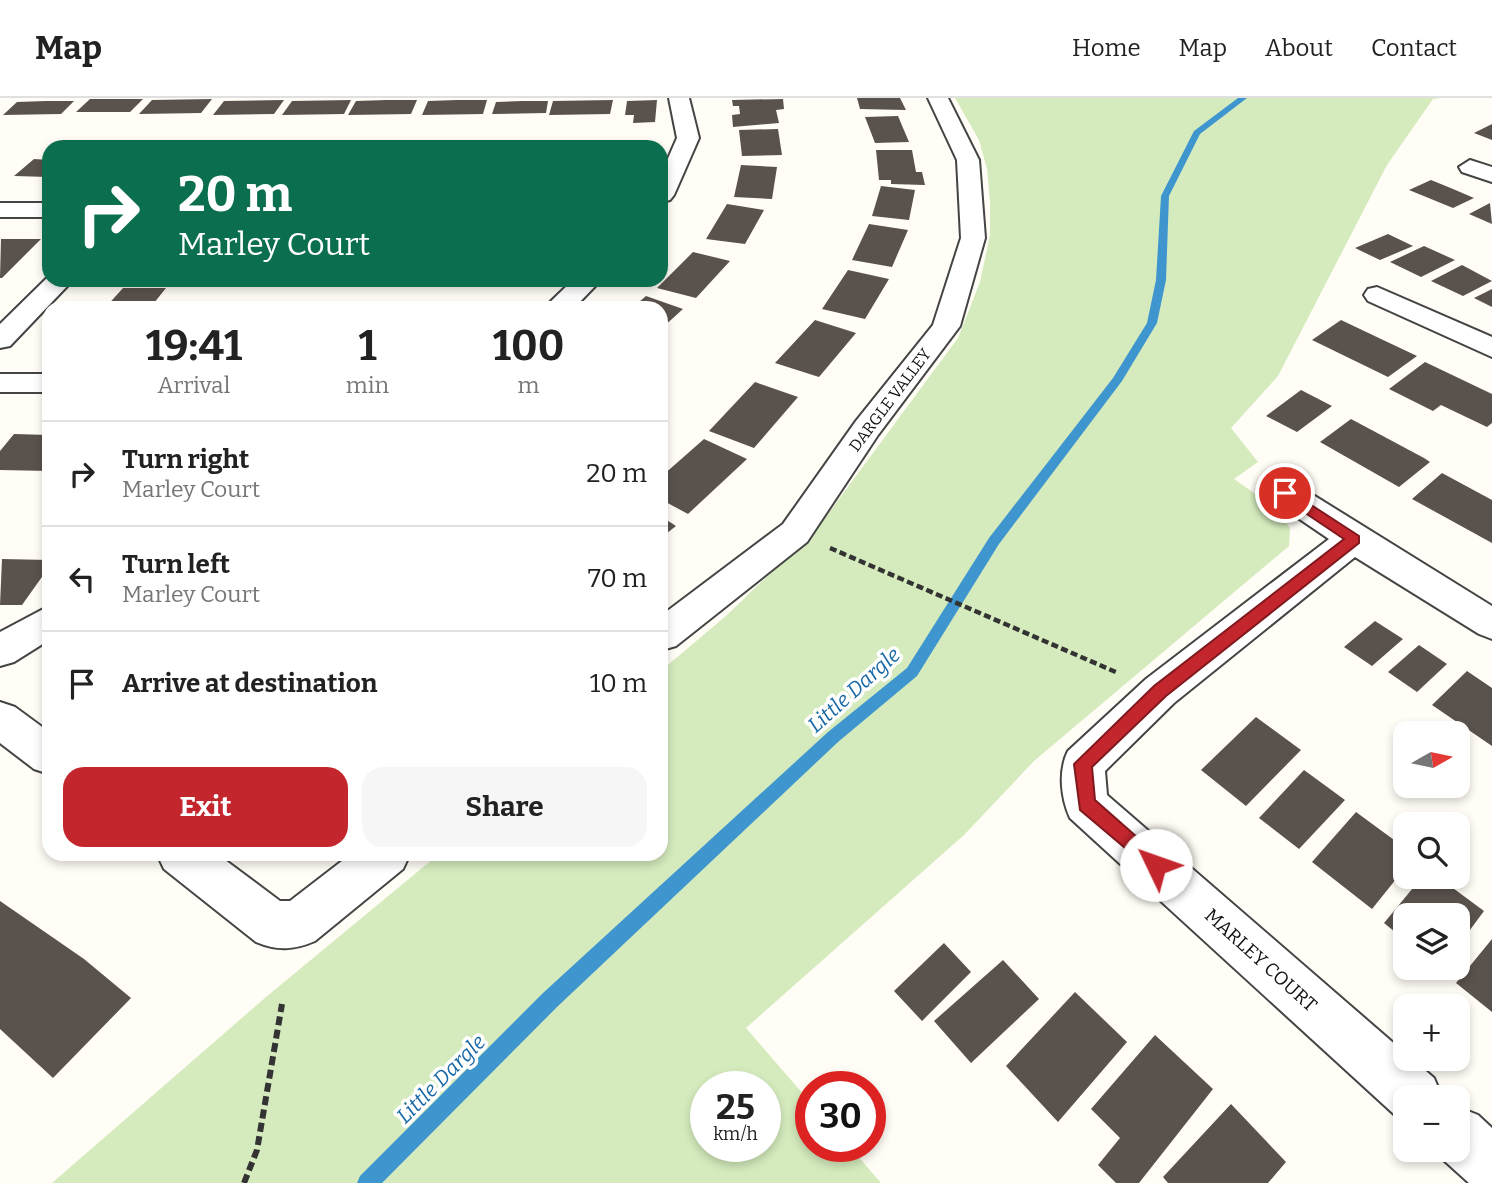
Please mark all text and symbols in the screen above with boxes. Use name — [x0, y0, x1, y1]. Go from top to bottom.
text: Map — [35, 28, 102, 68]
text: Home — [1072, 34, 1141, 62]
text: Map — [1179, 34, 1227, 62]
text: About — [1265, 34, 1333, 62]
text: Contact — [1371, 34, 1457, 62]
text: 20 m — [178, 165, 292, 224]
icon: right — [63, 168, 154, 259]
text: Marley Court — [178, 225, 370, 263]
text: 19:41 — [146, 321, 242, 371]
text: 1 — [358, 321, 377, 371]
text: 100 — [493, 321, 564, 371]
street label: DARGLE VALLEY — [845, 344, 935, 455]
text: Arrival — [157, 371, 230, 399]
text: min — [346, 371, 389, 399]
text: m — [518, 371, 540, 399]
text: Turn right — [122, 444, 249, 475]
icon: right — [63, 455, 101, 493]
text: 20 m — [586, 458, 647, 489]
pin — [1255, 463, 1315, 523]
icon: arrive — [1266, 474, 1304, 512]
text: Marley Court — [122, 475, 260, 503]
text: Turn left — [122, 549, 230, 580]
icon: left — [63, 560, 101, 598]
text: 70 m — [588, 563, 647, 594]
text: Marley Court — [122, 580, 260, 608]
water label: Little Dargle — [802, 641, 906, 738]
icon: arrive — [63, 665, 101, 703]
text: Arrive at destination — [122, 668, 377, 699]
text: 10 m — [590, 668, 647, 699]
north arrow — [1393, 721, 1470, 798]
map controls — [1393, 721, 1470, 1162]
button: Exit — [63, 767, 348, 847]
button: Share — [362, 767, 647, 847]
button: search — [1393, 812, 1470, 889]
position arrow — [1119, 828, 1193, 902]
button: layers — [1393, 903, 1470, 980]
street label: MARLEY COURT — [1200, 904, 1322, 1016]
button: + — [1393, 994, 1470, 1071]
water label: Little Dargle — [391, 1029, 491, 1129]
speed limit sign: 30 — [795, 1071, 886, 1162]
button: − — [1393, 1085, 1470, 1162]
text: 25 — [716, 1086, 755, 1128]
text: km/h — [713, 1123, 758, 1145]

